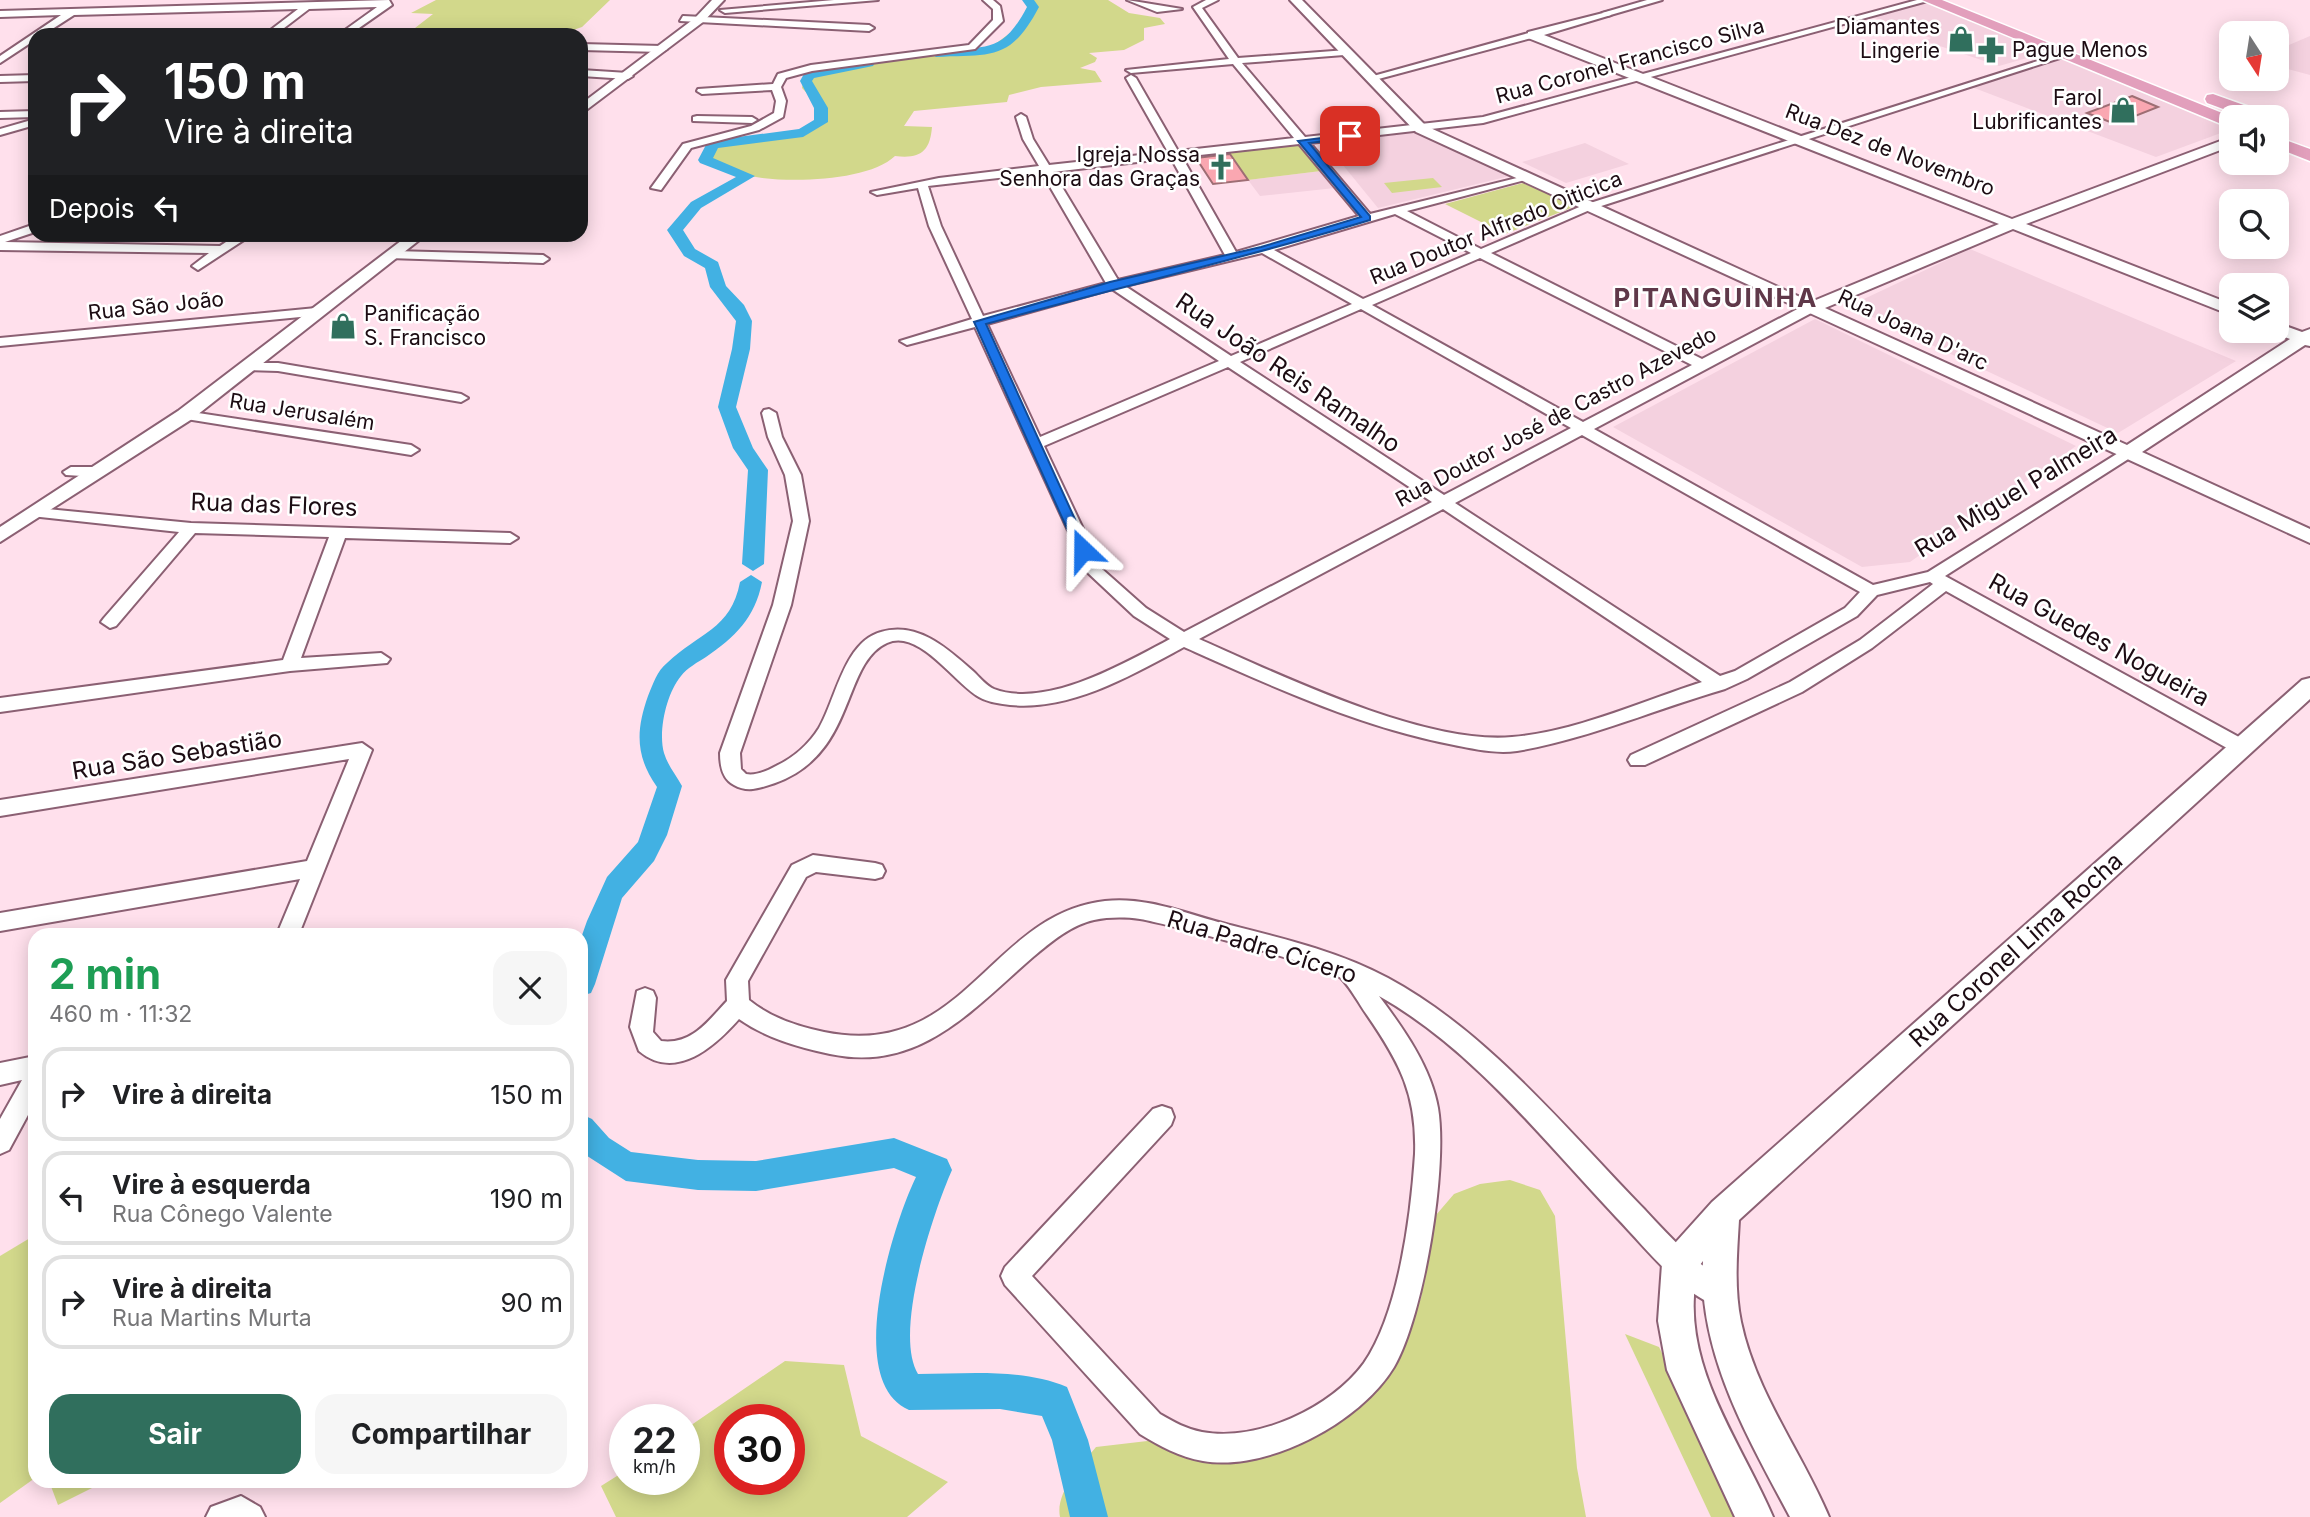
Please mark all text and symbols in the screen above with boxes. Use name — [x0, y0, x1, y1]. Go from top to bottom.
street label: Rua Coronel Francisco Silva — [1493, 13, 1767, 108]
place label: Diamantes Lingerie — [1835, 14, 1940, 63]
north arrow — [2219, 21, 2289, 91]
map controls — [2219, 21, 2289, 343]
shop icon: Diamantes Lingerie — [1946, 24, 1976, 54]
pharmacy icon: Pague Menos — [1976, 35, 2006, 65]
place label: Pague Menos — [2012, 37, 2148, 62]
text: 150 m — [164, 52, 306, 111]
icon: right — [49, 56, 140, 147]
place label: Farol Lubrificantes — [1972, 85, 2102, 134]
shop icon: Farol Lubrificantes — [2108, 95, 2138, 125]
street label: Rua Dez de Novembro — [1782, 98, 1998, 201]
button: sound — [2219, 105, 2289, 175]
pin — [1320, 106, 1380, 166]
text: Vire à direita — [164, 112, 354, 151]
icon: arrive — [1331, 117, 1369, 155]
place label: Igreja Nossa Senhora das Graças — [999, 142, 1200, 191]
church icon: Igreja Nossa Senhora das Graças — [1206, 152, 1236, 182]
street label: Rua Doutor Alfredo Oiticica — [1366, 165, 1625, 290]
icon: left — [148, 189, 186, 227]
button: search — [2219, 189, 2289, 259]
text: Depois — [49, 193, 134, 224]
button: layers — [2219, 273, 2289, 343]
district label: PITANGUINHA — [1614, 282, 1818, 313]
street label: Rua Joana D'arc — [1834, 284, 1992, 375]
street label: Rua São João — [87, 286, 225, 325]
street label: Rua João Reis Ramalho — [1170, 287, 1406, 459]
place label: Panificação S. Francisco — [364, 301, 486, 350]
shop icon: Panificação S. Francisco — [328, 311, 358, 341]
street label: Rua Doutor José de Castro Azevedo — [1391, 321, 1720, 512]
street label: Rua Jerusalém — [228, 388, 377, 435]
street label: Rua Miguel Palmeira — [1909, 420, 2122, 563]
street label: Rua das Flores — [190, 487, 358, 522]
position arrow — [1046, 513, 1120, 587]
street label: Rua Guedes Nogueira — [1984, 567, 2215, 712]
street label: Rua São Sebastião — [70, 724, 284, 785]
street label: Rua Coronel Lima Rocha — [1903, 846, 2128, 1053]
street label: Rua Padre Cícero — [1164, 904, 1360, 989]
text: 2 min — [49, 948, 161, 999]
button: close — [493, 951, 567, 1025]
text: 460 m · 11:32 — [49, 1000, 192, 1028]
icon: right — [53, 1075, 91, 1113]
text: Vire à direita — [112, 1079, 272, 1110]
text: 150 m — [490, 1079, 563, 1110]
text: Vire à esquerda — [112, 1169, 311, 1200]
icon: left — [53, 1179, 91, 1217]
text: 190 m — [490, 1183, 563, 1214]
text: Rua Cônego Valente — [112, 1200, 333, 1228]
text: Vire à direita — [112, 1273, 272, 1304]
icon: right — [53, 1283, 91, 1321]
text: 90 m — [500, 1287, 563, 1318]
text: Rua Martins Murta — [112, 1304, 312, 1332]
button: Sair — [49, 1394, 301, 1474]
button: Compartilhar — [315, 1394, 567, 1474]
speed limit sign: 30 — [714, 1404, 805, 1495]
text: 22 — [632, 1419, 677, 1461]
text: km/h — [633, 1456, 676, 1477]

